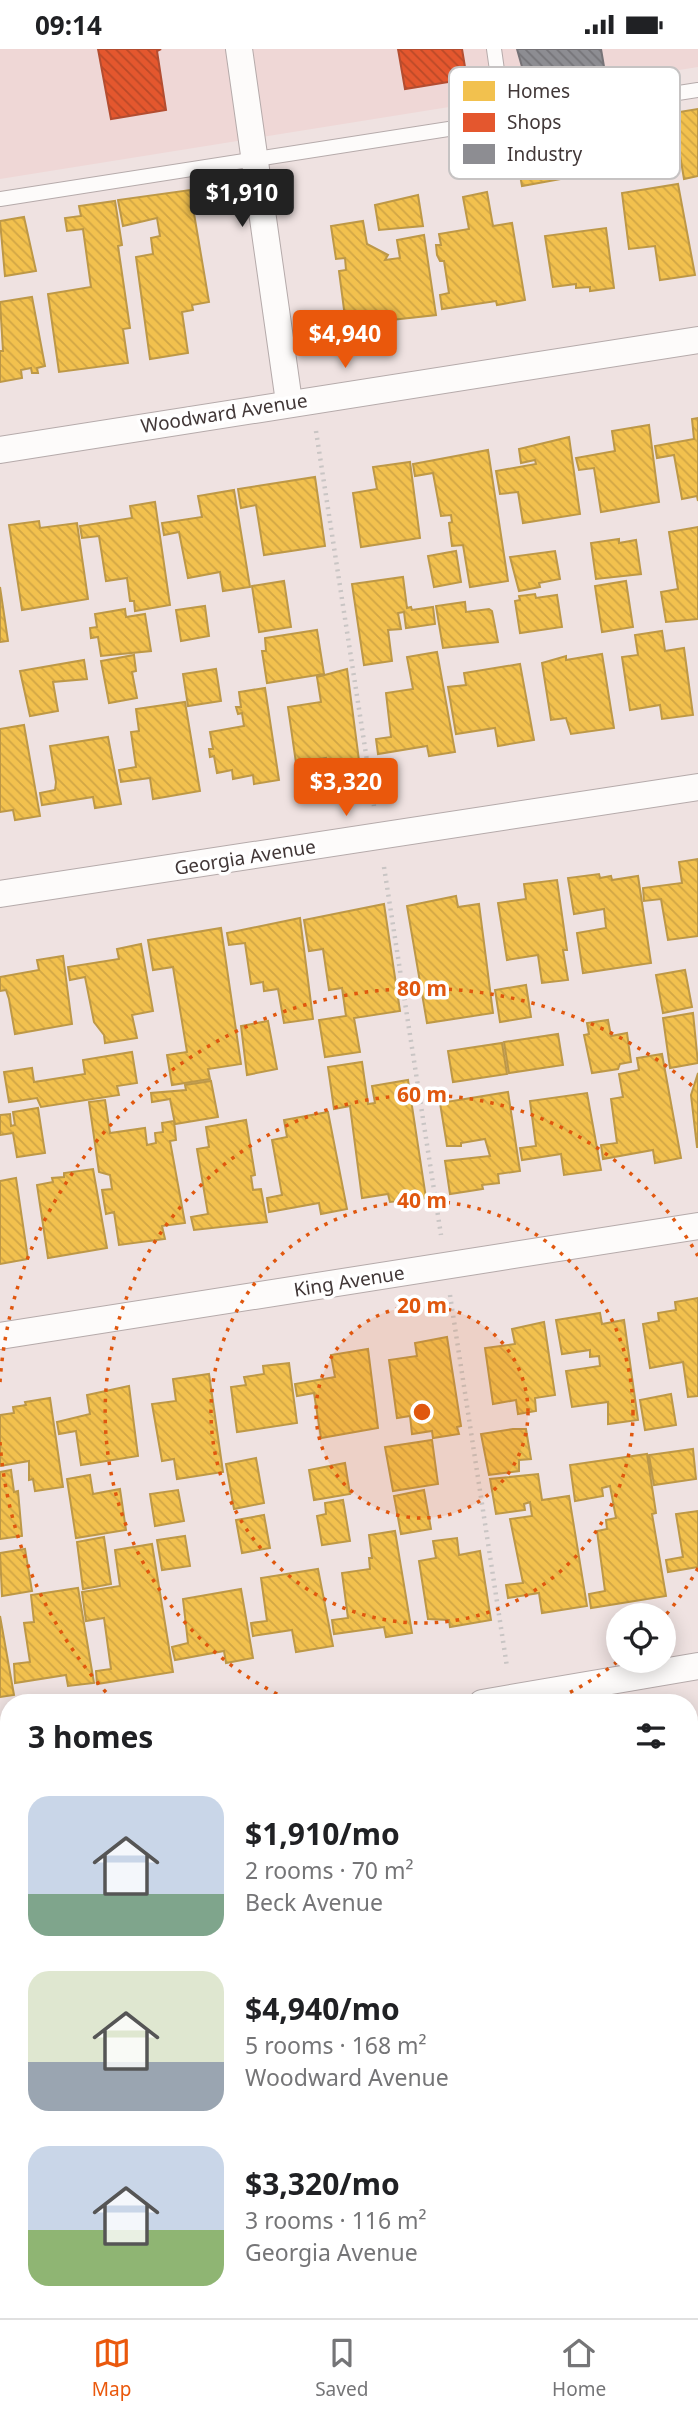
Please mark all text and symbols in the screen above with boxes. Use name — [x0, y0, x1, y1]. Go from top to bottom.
text: 09:14 — [35, 7, 102, 43]
legend — [449, 67, 680, 179]
text: Homes — [507, 78, 570, 104]
text: Shops — [507, 109, 561, 135]
text: Industry — [507, 141, 582, 167]
pin: $1,910 — [185, 169, 299, 229]
text: $1,910 — [206, 176, 278, 208]
pin: $4,940 — [288, 311, 402, 370]
text: $4,940 — [309, 317, 381, 349]
street label: Woodward Avenue — [139, 387, 309, 439]
pin: $3,320 — [289, 759, 403, 818]
text: $3,320 — [310, 765, 382, 797]
street label: Georgia Avenue — [173, 833, 317, 881]
text: 80 m — [397, 974, 447, 1002]
text: 60 m — [397, 1080, 447, 1108]
text: 40 m — [397, 1186, 447, 1214]
street label: King Avenue — [292, 1259, 406, 1303]
text: 20 m — [397, 1291, 447, 1319]
centre of rings — [410, 1400, 434, 1424]
map controls — [606, 1603, 676, 1673]
button: locate — [606, 1603, 676, 1673]
text: 3 homes — [28, 1716, 153, 1757]
icon: filters — [632, 1717, 670, 1755]
text: $1,910/mo — [245, 1813, 400, 1854]
icon: home — [84, 1824, 168, 1908]
text: 2 rooms · 70 m² — [245, 1854, 414, 1886]
text: Beck Avenue — [245, 1886, 383, 1918]
text: $4,940/mo — [245, 1988, 400, 2029]
icon: home — [84, 1999, 168, 2083]
text: 5 rooms · 168 m² — [245, 2029, 427, 2061]
text: Woodward Avenue — [245, 2061, 449, 2093]
text: $3,320/mo — [245, 2163, 400, 2204]
icon: home — [84, 2174, 168, 2258]
text: 3 rooms · 116 m² — [245, 2204, 427, 2236]
text: Georgia Avenue — [245, 2236, 418, 2268]
tab: Map — [92, 2334, 131, 2402]
tab: Saved — [315, 2334, 368, 2402]
tab: Home — [552, 2334, 606, 2402]

